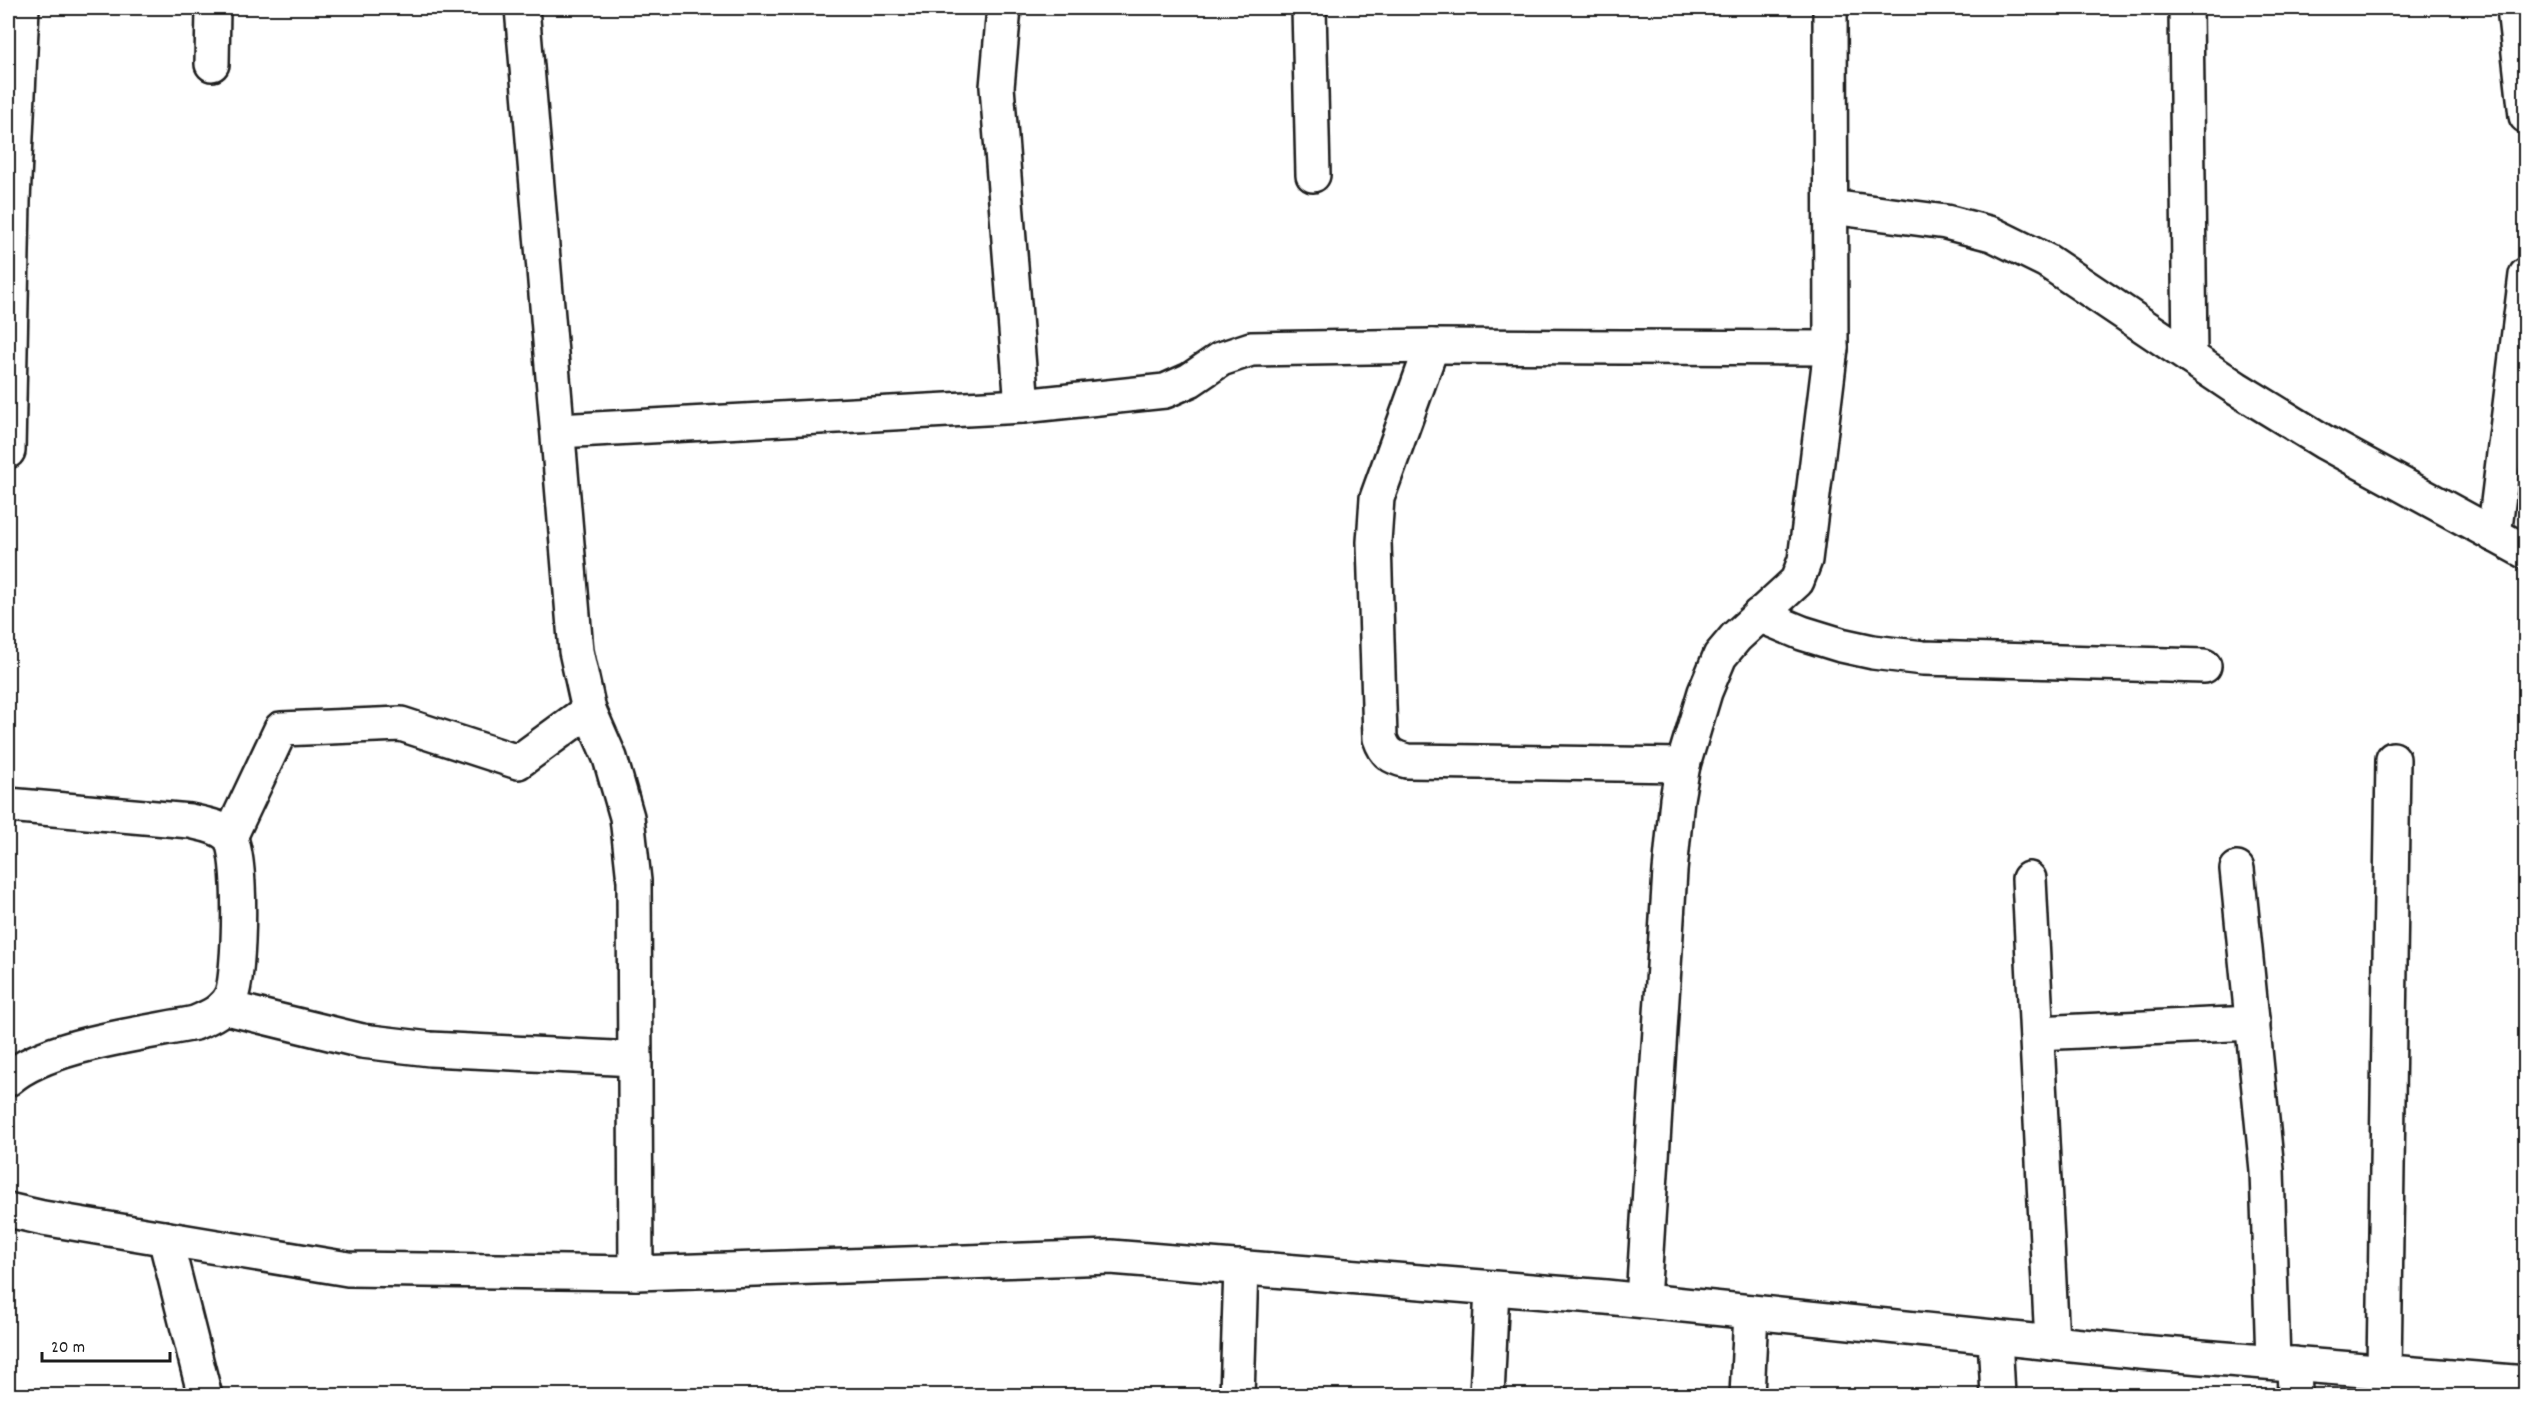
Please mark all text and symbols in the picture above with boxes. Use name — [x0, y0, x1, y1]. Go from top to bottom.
scale bar — [42, 1325, 170, 1363]
text: 20 m — [51, 1336, 85, 1361]

